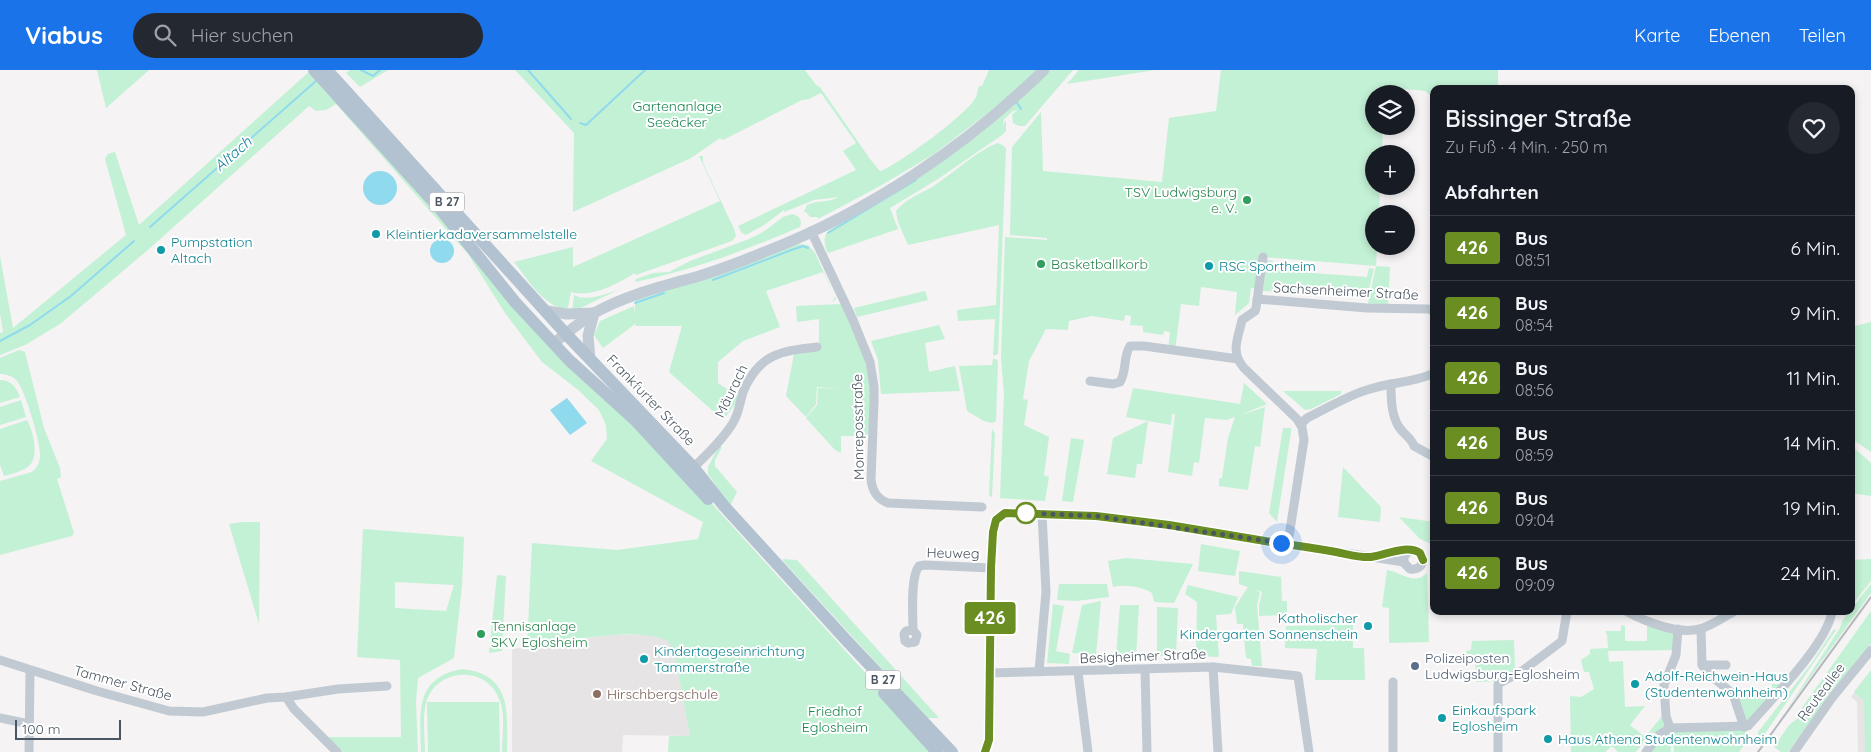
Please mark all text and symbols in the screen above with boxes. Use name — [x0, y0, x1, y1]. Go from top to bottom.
search box — [133, 13, 483, 58]
text: Viabus — [25, 20, 103, 50]
icon: search — [151, 21, 179, 49]
text: Hier suchen — [191, 23, 294, 47]
text: Karte — [1634, 24, 1680, 47]
text: Ebenen — [1708, 24, 1771, 47]
text: Teilen — [1799, 24, 1846, 47]
map controls — [1365, 85, 1415, 255]
button: layers — [1365, 85, 1415, 135]
park label: Gartenanlage Seeäcker — [632, 97, 722, 131]
button: heart — [1788, 102, 1840, 154]
text: Bissinger Straße — [1445, 103, 1632, 133]
water label: Altach — [210, 132, 256, 175]
text: Zu Fuß · 4 Min. · 250 m — [1445, 137, 1608, 157]
button: + — [1365, 145, 1415, 195]
text: Abfahrten — [1445, 180, 1539, 204]
place label: TSV Ludwigsburg e. V. — [1125, 183, 1237, 217]
road number: B 27 — [430, 192, 464, 212]
marker: TSV Ludwigsburg e. V. — [1241, 194, 1253, 206]
button: − — [1365, 205, 1415, 255]
place label: Kleintierkadaversammelstelle — [386, 225, 577, 243]
text: Bus — [1515, 226, 1548, 250]
marker: Kleintierkadaversammelstelle — [370, 228, 382, 240]
place label: Pumpstation Altach — [171, 233, 253, 267]
text: 426 — [1457, 236, 1488, 259]
text: 6 Min. — [1790, 236, 1840, 260]
marker: Pumpstation Altach — [155, 244, 167, 256]
text: 08:51 — [1515, 250, 1551, 270]
place label: Basketballkorb — [1051, 255, 1148, 273]
place label: RSC Sportheim — [1219, 257, 1316, 275]
marker: Basketballkorb — [1035, 258, 1047, 270]
marker: RSC Sportheim — [1203, 260, 1215, 272]
street label: Sachsenheimer Straße — [1273, 278, 1419, 304]
text: Bus — [1515, 291, 1548, 315]
text: 426 — [1457, 301, 1488, 324]
text: 9 Min. — [1790, 301, 1840, 325]
text: 08:54 — [1515, 315, 1553, 335]
street label: Frankfurter Straße — [603, 351, 699, 449]
text: Bus — [1515, 356, 1548, 380]
street label: Mäurach — [710, 362, 752, 420]
text: 426 — [1457, 366, 1488, 389]
text: 11 Min. — [1787, 366, 1840, 390]
street label: Monreposstraße — [848, 374, 868, 480]
text: 08:56 — [1515, 380, 1553, 400]
text: Bus — [1515, 421, 1548, 445]
text: 426 — [1457, 431, 1488, 454]
text: 14 Min. — [1784, 431, 1840, 455]
text: 08:59 — [1515, 445, 1554, 465]
text: Bus — [1515, 486, 1548, 510]
text: 426 — [1457, 496, 1488, 519]
text: 19 Min. — [1783, 496, 1840, 520]
unlabelled marker — [1015, 502, 1037, 524]
text: 09:04 — [1515, 510, 1554, 530]
your location — [1269, 531, 1294, 556]
street label: Heuweg — [926, 544, 980, 562]
text: Bus — [1515, 551, 1548, 575]
text: 426 — [1457, 561, 1488, 584]
text: 24 Min. — [1780, 561, 1840, 585]
text: 09:09 — [1515, 575, 1555, 595]
line badge: 426 — [961, 602, 1019, 634]
text: 426 — [975, 606, 1005, 629]
place label: Katholischer Kindergarten Sonnenschein — [1180, 609, 1359, 643]
place label: Tennisanlage SKV Eglosheim — [491, 617, 588, 651]
marker: Katholischer Kindergarten Sonnenschein — [1362, 620, 1374, 632]
marker: Tennisanlage SKV Eglosheim — [475, 628, 487, 640]
place label: Kindertageseinrichtung Tammerstraße — [654, 642, 805, 676]
street label: Besigheimer Straße — [1079, 645, 1207, 667]
place label: Polizeiposten Ludwigsburg-Eglosheim — [1425, 649, 1580, 683]
marker: Kindertageseinrichtung Tammerstraße — [638, 653, 650, 665]
street label: Reuteallee — [1793, 659, 1849, 725]
marker: Polizeiposten Ludwigsburg-Eglosheim — [1409, 660, 1421, 672]
street label: Tammer Straße — [72, 661, 174, 705]
place label: Adolf-Reichwein-Haus (Studentenwohnheim) — [1645, 667, 1788, 701]
road number: B 27 — [866, 670, 900, 690]
marker: Adolf-Reichwein-Haus (Studentenwohnheim) — [1629, 678, 1641, 690]
place label: Hirschbergschule — [607, 685, 718, 703]
marker: Hirschbergschule — [591, 688, 603, 700]
place label: Einkaufspark Eglosheim — [1452, 701, 1536, 735]
park label: Friedhof Eglosheim — [802, 702, 868, 736]
marker: Einkaufspark Eglosheim — [1436, 712, 1448, 724]
scale bar — [15, 717, 121, 740]
text: 100 m — [22, 720, 60, 738]
place label: Haus Athena Studentenwohnheim — [1558, 730, 1777, 748]
marker: Haus Athena Studentenwohnheim — [1542, 733, 1554, 745]

